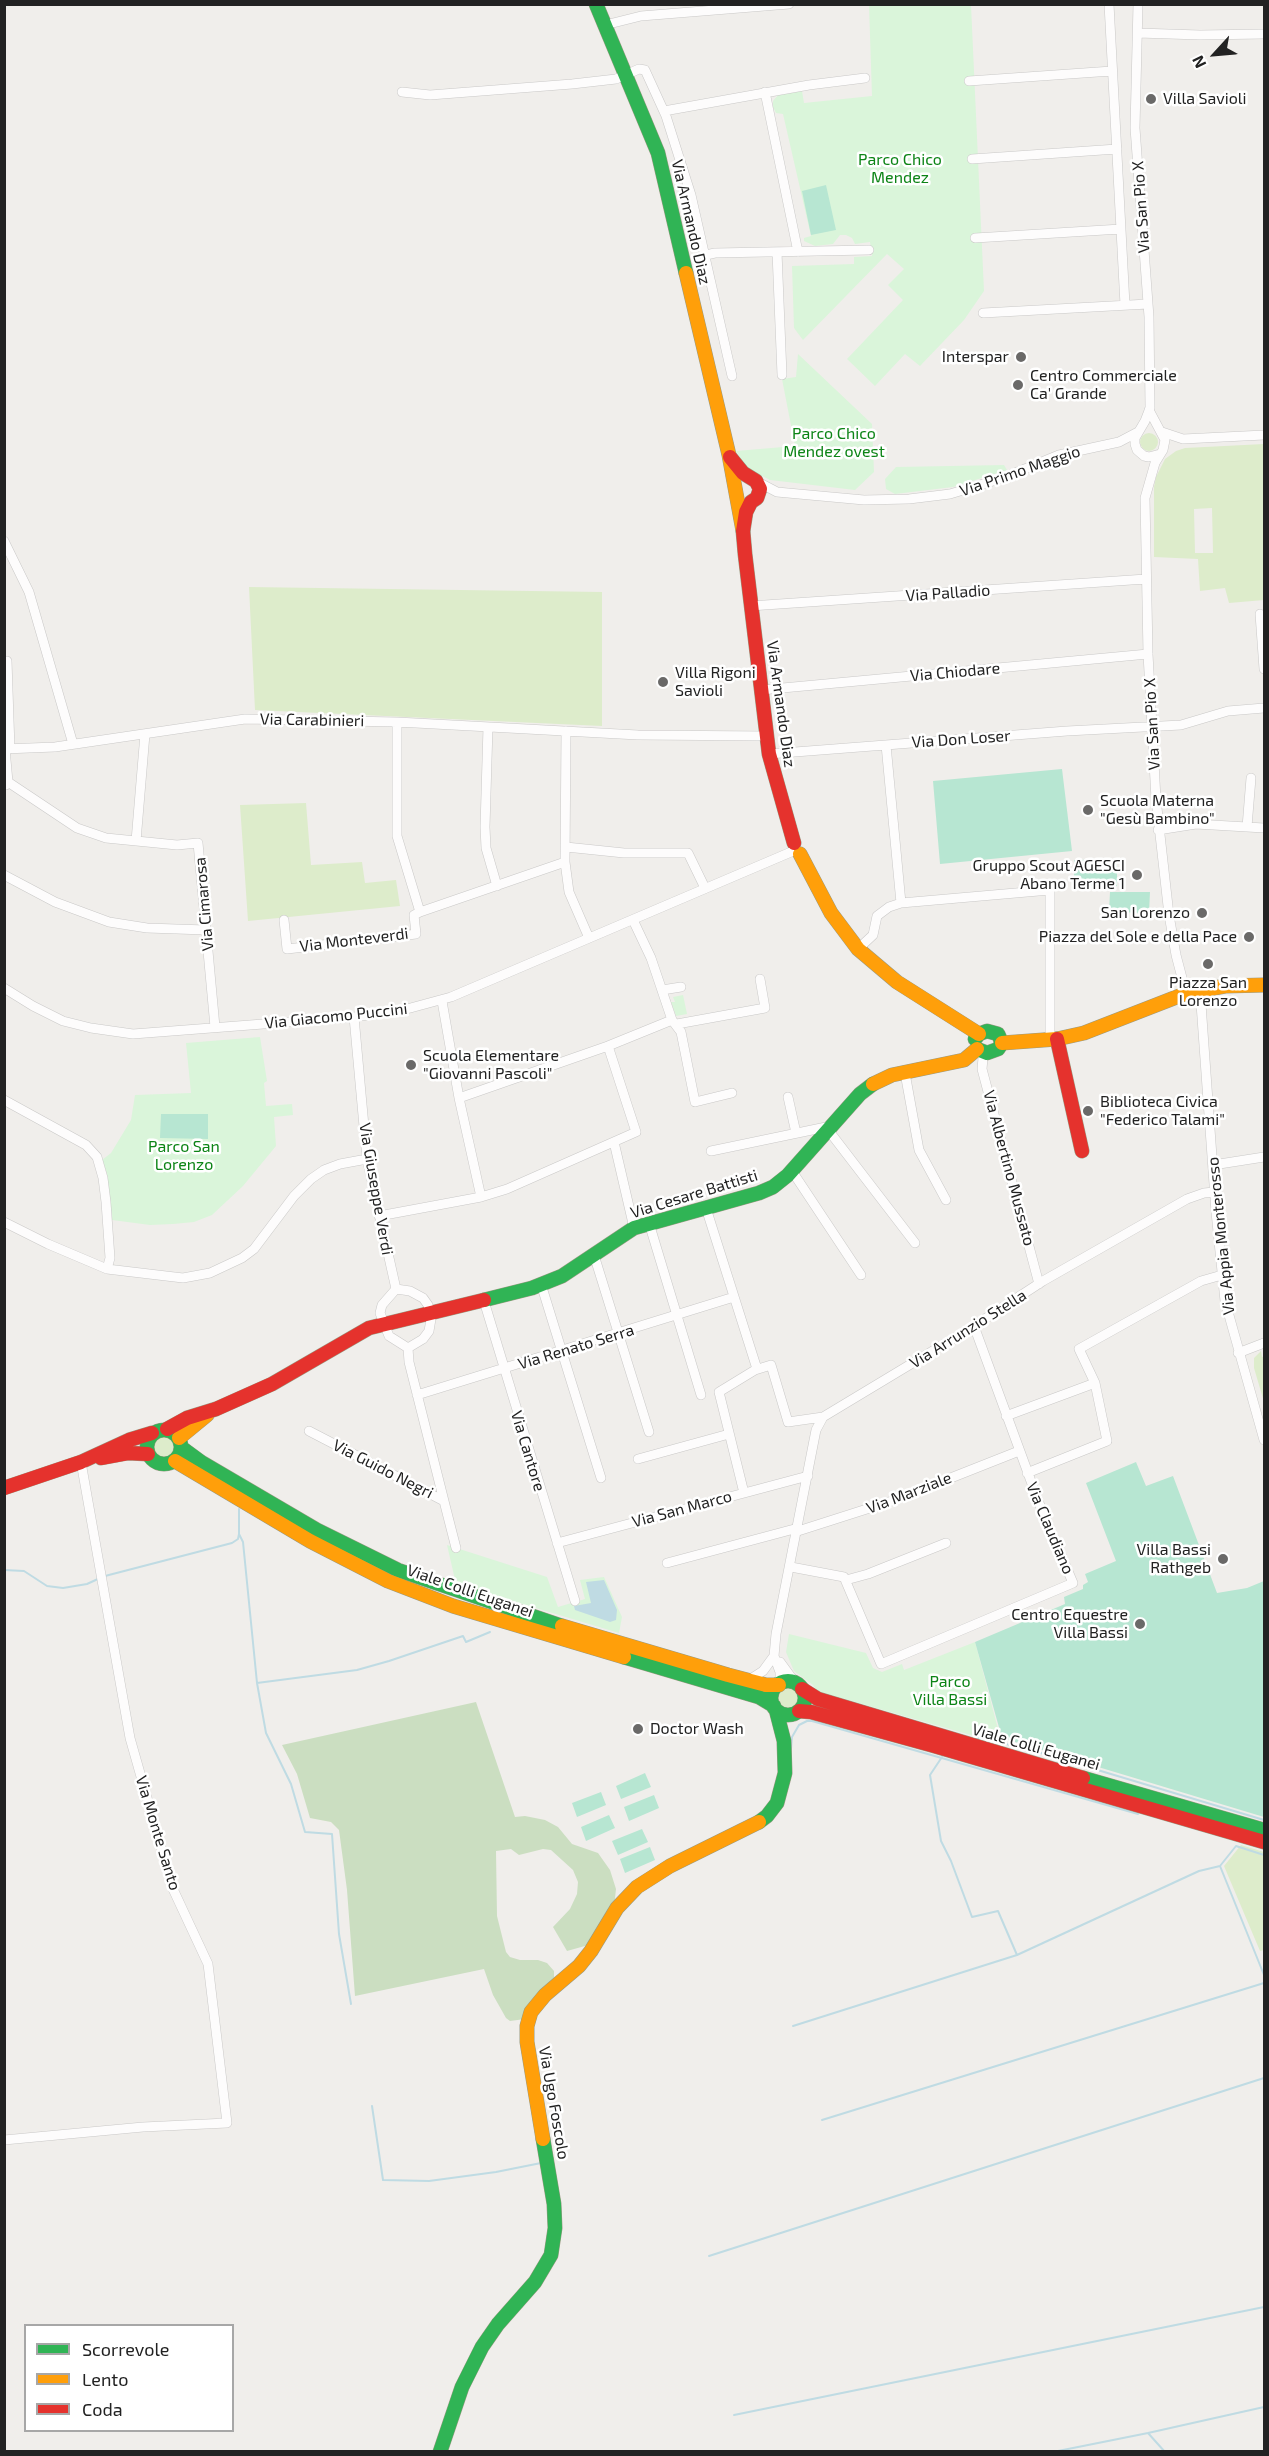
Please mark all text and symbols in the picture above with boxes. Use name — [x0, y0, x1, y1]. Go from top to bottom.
north arrow — [1185, 24, 1245, 84]
text: N — [1187, 53, 1209, 71]
place label: Villa Savioli — [1163, 89, 1247, 109]
marker: Villa Savioli — [1144, 92, 1158, 106]
park label: Parco Chico Mendez — [858, 150, 942, 188]
street label: Via Armando Diaz — [667, 158, 715, 286]
street label: Via San Pio X — [1128, 160, 1154, 254]
place label: Interspar — [942, 347, 1009, 367]
marker: Interspar — [1014, 350, 1028, 364]
place label: Centro Commerciale Ca' Grande — [1030, 366, 1177, 404]
marker: Centro Commerciale Ca' Grande — [1011, 378, 1025, 392]
park label: Parco Chico Mendez ovest — [783, 424, 885, 462]
street label: Via Primo Maggio — [957, 441, 1083, 501]
street label: Via Palladio — [905, 580, 991, 606]
street label: Via Armando Diaz — [763, 639, 799, 769]
street label: Via Chiodare — [909, 659, 1001, 685]
place label: Villa Rigoni Savioli — [675, 663, 756, 701]
marker: Villa Rigoni Savioli — [656, 675, 670, 689]
street label: Via San Pio X — [1140, 677, 1164, 771]
street label: Via Carabinieri — [260, 709, 364, 731]
street label: Via Don Loser — [911, 726, 1011, 752]
place label: Scuola Materna "Gesù Bambino" — [1100, 791, 1215, 829]
marker: Scuola Materna "Gesù Bambino" — [1081, 803, 1095, 817]
street label: Via Cimarosa — [190, 856, 218, 952]
place label: Gruppo Scout AGESCI Abano Terme 1 — [972, 856, 1125, 894]
marker: Gruppo Scout AGESCI Abano Terme 1 — [1130, 868, 1144, 882]
place label: San Lorenzo — [1101, 903, 1190, 923]
marker: San Lorenzo — [1195, 906, 1209, 920]
street label: Via Monteverdi — [298, 924, 410, 956]
place label: Piazza del Sole e della Pace — [1039, 927, 1237, 947]
marker: Piazza del Sole e della Pace — [1242, 930, 1256, 944]
marker: Piazza San Lorenzo — [1201, 957, 1215, 971]
place label: Piazza San Lorenzo — [1169, 973, 1247, 1011]
street label: Via Giacomo Puccini — [264, 999, 408, 1033]
place label: Scuola Elementare "Giovanni Pascoli" — [423, 1046, 559, 1084]
marker: Scuola Elementare "Giovanni Pascoli" — [404, 1058, 418, 1072]
street label: Via Albertino Mussato — [979, 1088, 1039, 1248]
place label: Biblioteca Civica "Federico Talami" — [1100, 1092, 1225, 1130]
marker: Biblioteca Civica "Federico Talami" — [1081, 1104, 1095, 1118]
street label: Via Giuseppe Verdi — [355, 1121, 397, 1257]
park label: Parco San Lorenzo — [148, 1137, 220, 1175]
street label: Via Appia Monterosso — [1203, 1156, 1239, 1316]
street label: Via Cesare Battisti — [628, 1166, 760, 1222]
street label: Via Arrunzio Stella — [906, 1285, 1030, 1373]
street label: Via Renato Serra — [516, 1320, 636, 1374]
street label: Via Cantore — [507, 1408, 549, 1494]
street label: Via Guido Negri — [330, 1435, 436, 1503]
street label: Via Marziale — [864, 1468, 954, 1518]
street label: Via Claudiano — [1022, 1479, 1078, 1577]
street label: Via San Marco — [630, 1486, 734, 1532]
place label: Villa Bassi Rathgeb — [1137, 1540, 1211, 1578]
marker: Villa Bassi Rathgeb — [1216, 1552, 1230, 1566]
street label: Viale Colli Euganei — [404, 1560, 536, 1622]
place label: Centro Equestre Villa Bassi — [1011, 1605, 1128, 1643]
marker: Centro Equestre Villa Bassi — [1133, 1617, 1147, 1631]
park label: Parco Villa Bassi — [913, 1672, 987, 1710]
place label: Doctor Wash — [650, 1719, 744, 1739]
street label: Viale Colli Euganei — [970, 1720, 1102, 1774]
marker: Doctor Wash — [631, 1722, 645, 1736]
street label: Via Monte Santo — [131, 1773, 185, 1893]
street label: Via Ugo Foscolo — [535, 2045, 573, 2161]
legend — [24, 2324, 234, 2432]
text: Scorrevole — [82, 2338, 169, 2360]
text: Lento — [82, 2368, 128, 2390]
text: Coda — [82, 2398, 123, 2420]

